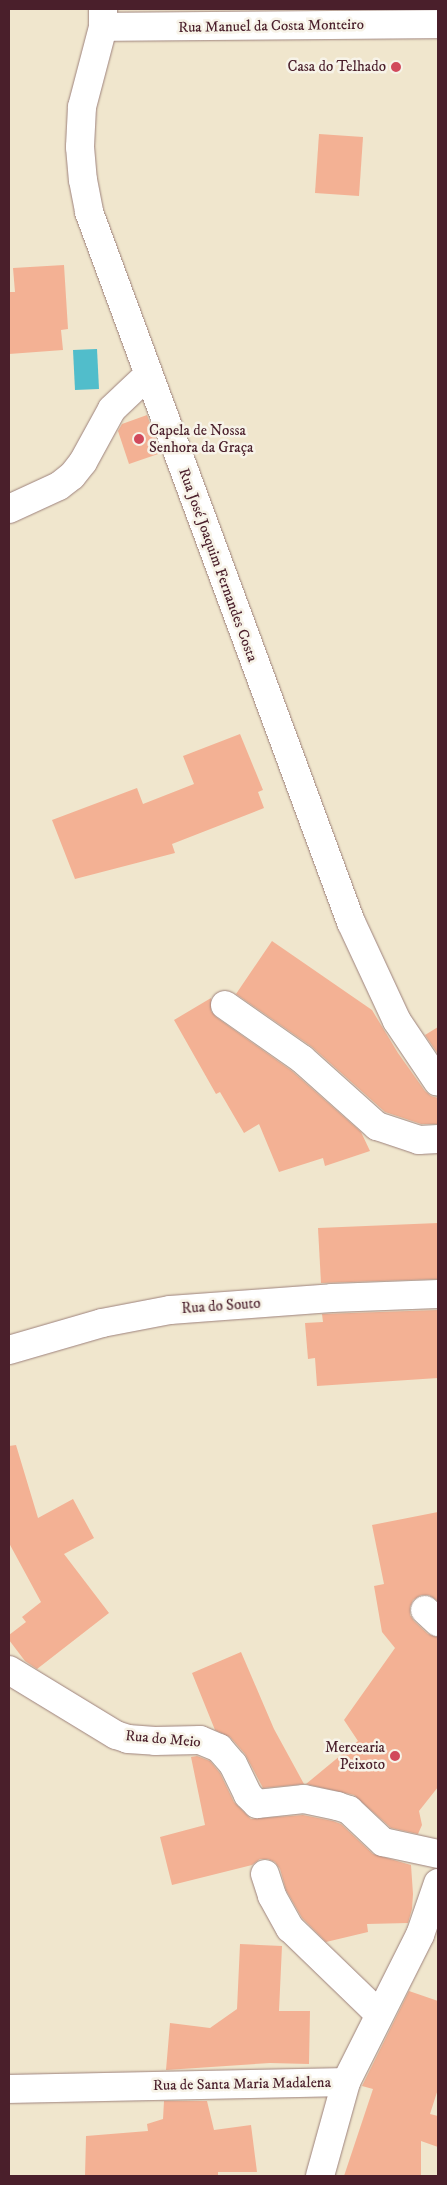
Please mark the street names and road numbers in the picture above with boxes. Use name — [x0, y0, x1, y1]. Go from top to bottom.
street label: Rua Manuel da Costa Monteiro — [178, 15, 364, 37]
street label: Rua José Joaquim Fernandes Costa — [175, 466, 261, 664]
street label: Rua do Souto — [181, 1294, 261, 1318]
street label: Rua do Meio — [125, 1727, 201, 1751]
street label: Rua de Santa Maria Madalena — [153, 2073, 331, 2095]

